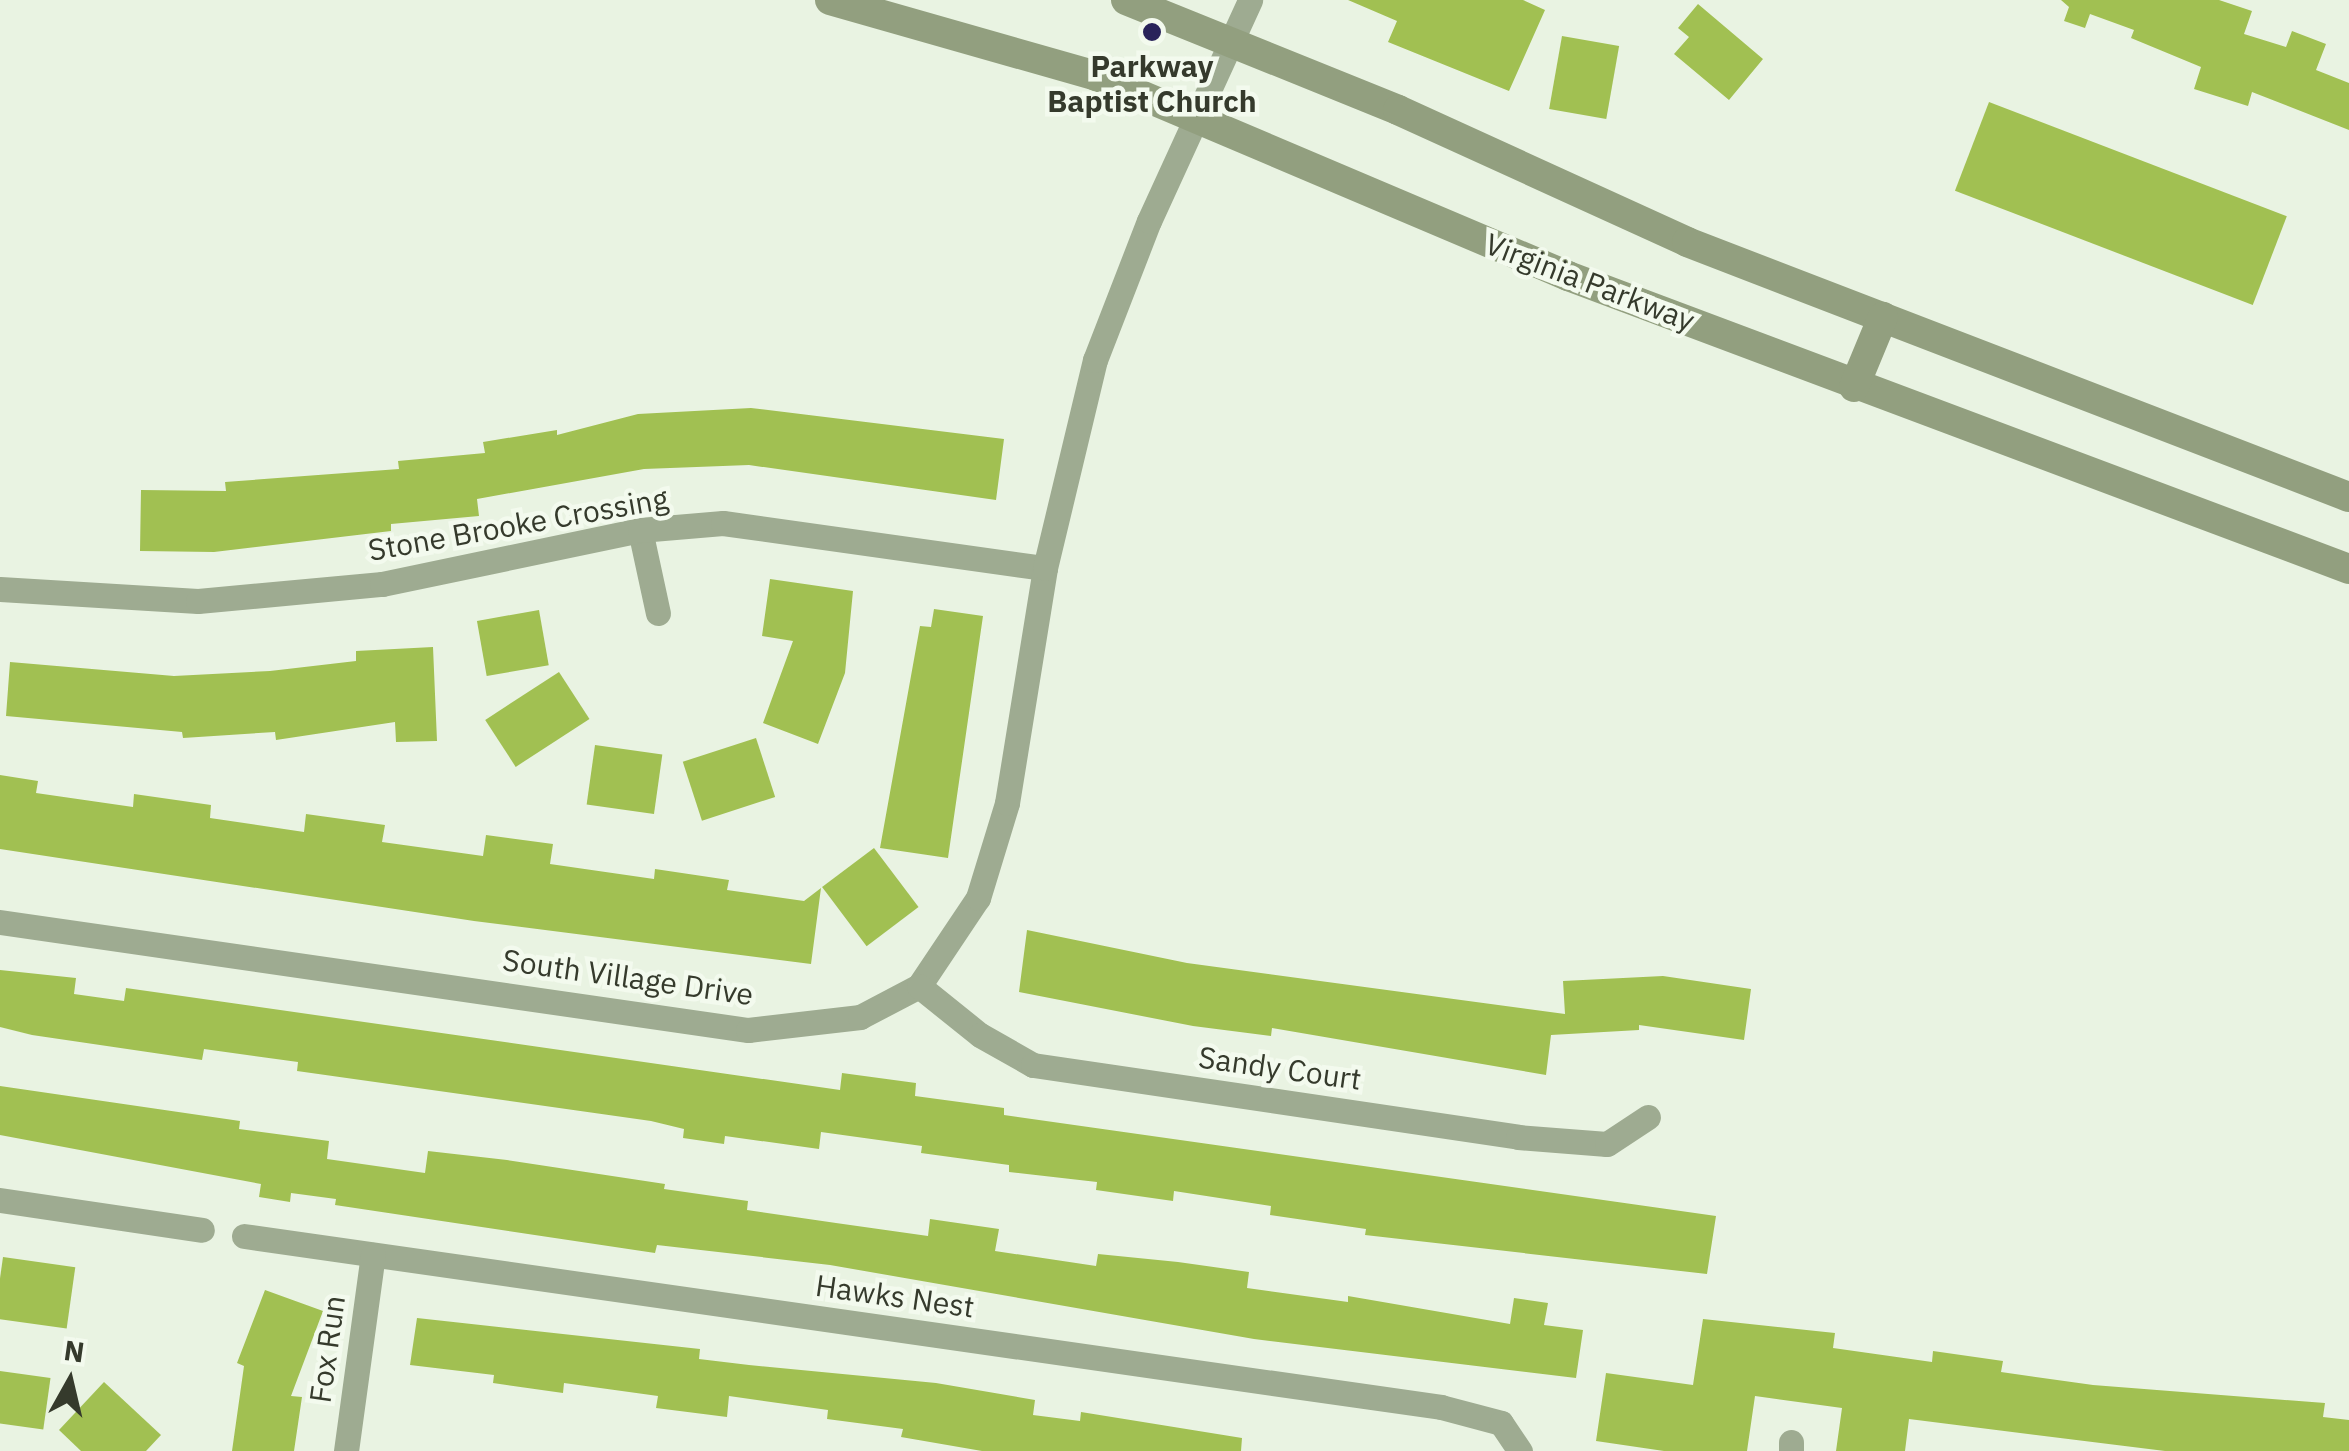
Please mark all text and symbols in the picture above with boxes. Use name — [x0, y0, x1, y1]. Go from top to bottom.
marker: Parkway Baptist Church — [1141, 21, 1163, 43]
place label: Parkway Baptist Church — [1047, 48, 1257, 118]
street label: Virginia Parkway — [1480, 226, 1700, 338]
street label: Stone Brooke Crossing — [365, 480, 671, 568]
street label: South Village Drive — [500, 942, 756, 1012]
street label: Sandy Court — [1196, 1039, 1364, 1097]
street label: Hawks Nest — [813, 1267, 977, 1325]
street label: Fox Run — [302, 1293, 352, 1405]
north arrow — [20, 1331, 120, 1431]
text: N — [62, 1331, 87, 1371]

